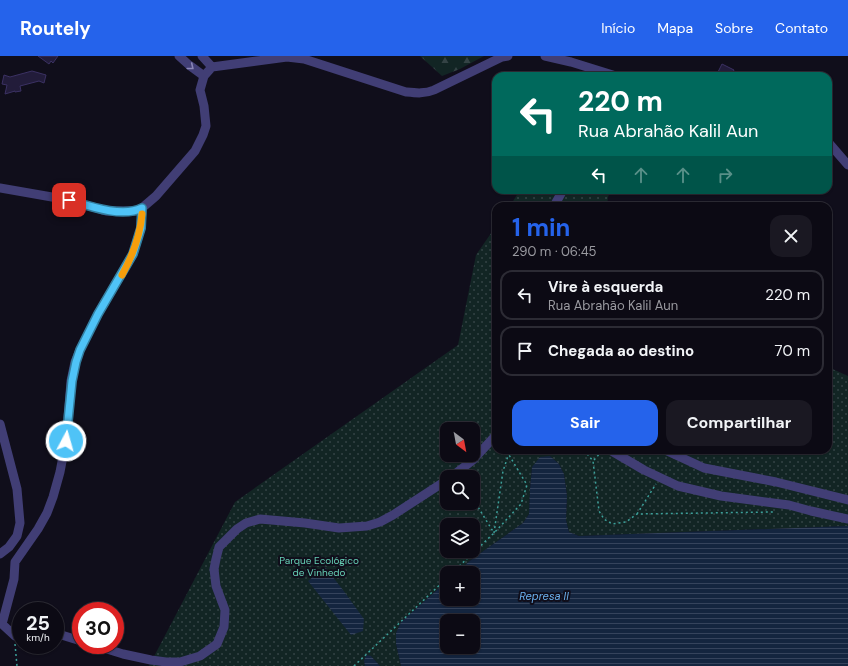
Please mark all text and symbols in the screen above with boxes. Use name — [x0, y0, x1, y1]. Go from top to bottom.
text: Routely — [20, 16, 91, 41]
text: Início — [601, 19, 635, 37]
text: Mapa — [657, 19, 693, 37]
text: Sobre — [715, 19, 753, 37]
text: Contato — [775, 19, 828, 37]
one-way arrow — [187, 62, 194, 69]
text: 220 m — [578, 83, 663, 120]
icon: left — [512, 88, 564, 140]
text: Rua Abrahão Kalil Aun — [578, 119, 758, 143]
icon: left — [588, 164, 610, 186]
icon: ahead — [630, 164, 652, 186]
icon: ahead — [672, 164, 694, 186]
icon: right — [714, 164, 736, 186]
pin — [52, 183, 86, 217]
icon: arrive — [58, 189, 80, 211]
text: 1 min — [512, 212, 570, 243]
button: close — [770, 215, 812, 257]
text: 290 m · 06:45 — [512, 243, 596, 260]
text: Vire à esquerda — [548, 277, 663, 297]
icon: left — [514, 284, 536, 306]
text: 220 m — [765, 285, 810, 305]
text: Rua Abrahão Kalil Aun — [548, 297, 678, 314]
icon: arrive — [514, 340, 536, 362]
text: Chegada ao destino — [548, 341, 694, 361]
text: 70 m — [775, 341, 810, 361]
button: Sair — [512, 400, 658, 446]
button: Compartilhar — [666, 400, 812, 446]
position arrow — [45, 420, 87, 462]
north arrow — [440, 422, 480, 462]
map controls — [440, 422, 480, 654]
button: search — [440, 470, 480, 510]
button: layers — [440, 518, 480, 558]
park label: Parque Ecológico de Vinhedo — [279, 554, 359, 579]
button: + — [440, 566, 480, 606]
water label: Represa II — [519, 589, 569, 603]
speed limit sign: 30 — [72, 602, 124, 654]
text: 25 — [26, 610, 50, 636]
button: − — [440, 614, 480, 654]
text: km/h — [26, 631, 50, 644]

